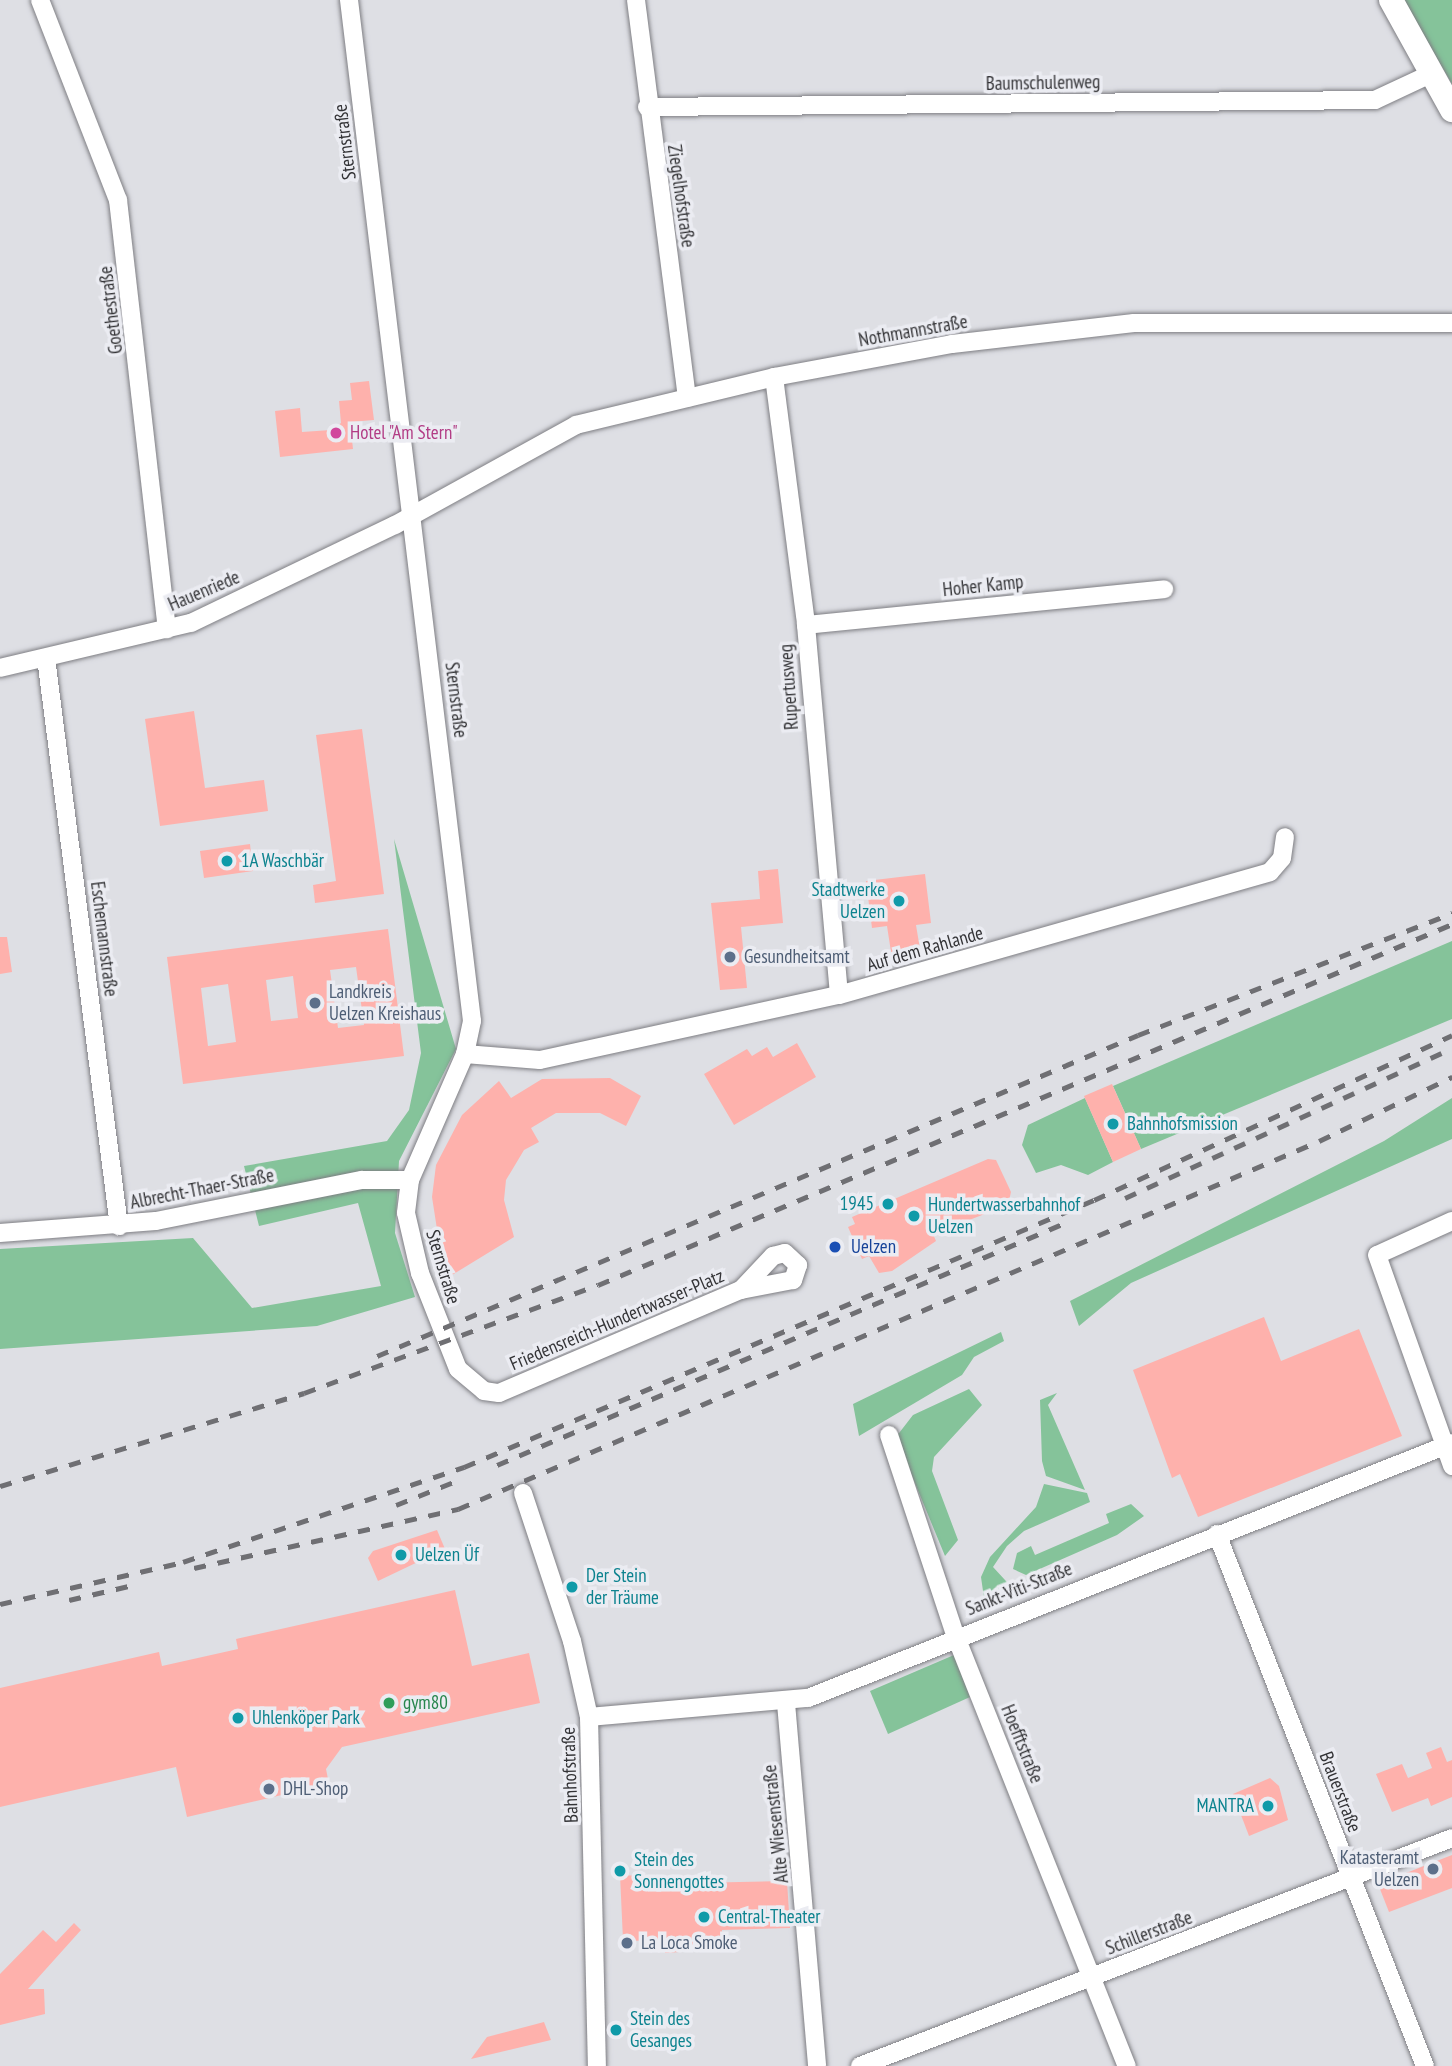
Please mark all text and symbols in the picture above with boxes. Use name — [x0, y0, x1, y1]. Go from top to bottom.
street label: Baumschulenweg — [986, 71, 1100, 95]
street label: Sternstraße — [329, 103, 361, 181]
street label: Ziegelhofstraße — [663, 143, 699, 249]
street label: Goethestraße — [94, 265, 128, 355]
street label: Nothmannstraße — [857, 310, 969, 352]
place label: Hotel "Am Stern" — [350, 422, 459, 444]
marker: Hotel "Am Stern" — [328, 425, 344, 441]
street label: Hauenriede — [165, 566, 243, 616]
street label: Hoher Kamp — [942, 570, 1024, 602]
street label: Rupertusweg — [775, 643, 803, 731]
street label: Sternstraße — [440, 661, 472, 739]
place label: 1A Waschbär — [241, 850, 325, 872]
marker: 1A Waschbär — [219, 853, 235, 869]
place label: Stadtwerke Uelzen — [811, 879, 885, 923]
street label: Eschemannstraße — [86, 880, 122, 998]
marker: Stadtwerke Uelzen — [891, 893, 907, 909]
street label: Auf dem Rahlande — [864, 921, 986, 977]
place label: Gesundheitsamt — [744, 946, 850, 968]
marker: Gesundheitsamt — [722, 949, 738, 965]
place label: Landkreis Uelzen Kreishaus — [329, 981, 441, 1025]
marker: Landkreis Uelzen Kreishaus — [307, 995, 323, 1011]
place label: Bahnhofsmission — [1127, 1113, 1238, 1135]
marker: Bahnhofsmission — [1105, 1116, 1121, 1132]
street label: Albrecht-Thaer-Straße — [128, 1164, 276, 1214]
place label: 1945 — [840, 1193, 874, 1215]
place label: Hundertwasserbahnhof Uelzen — [928, 1194, 1080, 1238]
marker: 1945 — [880, 1196, 896, 1212]
marker: Hundertwasserbahnhof Uelzen — [906, 1208, 922, 1224]
street label: Sternstraße — [421, 1227, 465, 1307]
place label: Uelzen — [851, 1236, 896, 1258]
marker: Uelzen — [825, 1237, 845, 1257]
street label: Friedensreich-Hundertwasser-Platz — [507, 1265, 727, 1375]
place label: Uelzen Üf — [415, 1544, 479, 1566]
marker: Uelzen Üf — [393, 1547, 409, 1563]
street label: Sankt-Viti-Straße — [962, 1557, 1076, 1621]
place label: Der Stein der Träume — [586, 1565, 659, 1609]
marker: Der Stein der Träume — [564, 1579, 580, 1595]
place label: gym80 — [403, 1692, 448, 1714]
marker: gym80 — [381, 1695, 397, 1711]
street label: Hoefftstraße — [996, 1701, 1048, 1787]
place label: Uhlenköper Park — [252, 1707, 360, 1729]
marker: Uhlenköper Park — [230, 1710, 246, 1726]
street label: Bahnhofstraße — [557, 1727, 583, 1823]
street label: Brauerstraße — [1314, 1748, 1366, 1836]
street label: Alte Wiesenstraße — [758, 1763, 794, 1885]
place label: DHL-Shop — [283, 1778, 348, 1800]
marker: DHL-Shop — [261, 1781, 277, 1797]
place label: MANTRA — [1197, 1795, 1254, 1817]
marker: MANTRA — [1260, 1798, 1276, 1814]
place label: Katasteramt Uelzen — [1340, 1847, 1419, 1891]
place label: Stein des Sonnengottes — [634, 1849, 724, 1893]
marker: Katasteramt Uelzen — [1425, 1861, 1441, 1877]
marker: Stein des Sonnengottes — [612, 1863, 628, 1879]
place label: Central-Theater — [718, 1906, 820, 1928]
street label: Schillerstraße — [1103, 1906, 1195, 1960]
marker: Central-Theater — [696, 1909, 712, 1925]
place label: La Loca Smoke — [641, 1932, 738, 1954]
marker: La Loca Smoke — [619, 1935, 635, 1951]
place label: Stein des Gesanges — [630, 2008, 692, 2052]
marker: Stein des Gesanges — [608, 2022, 624, 2038]

